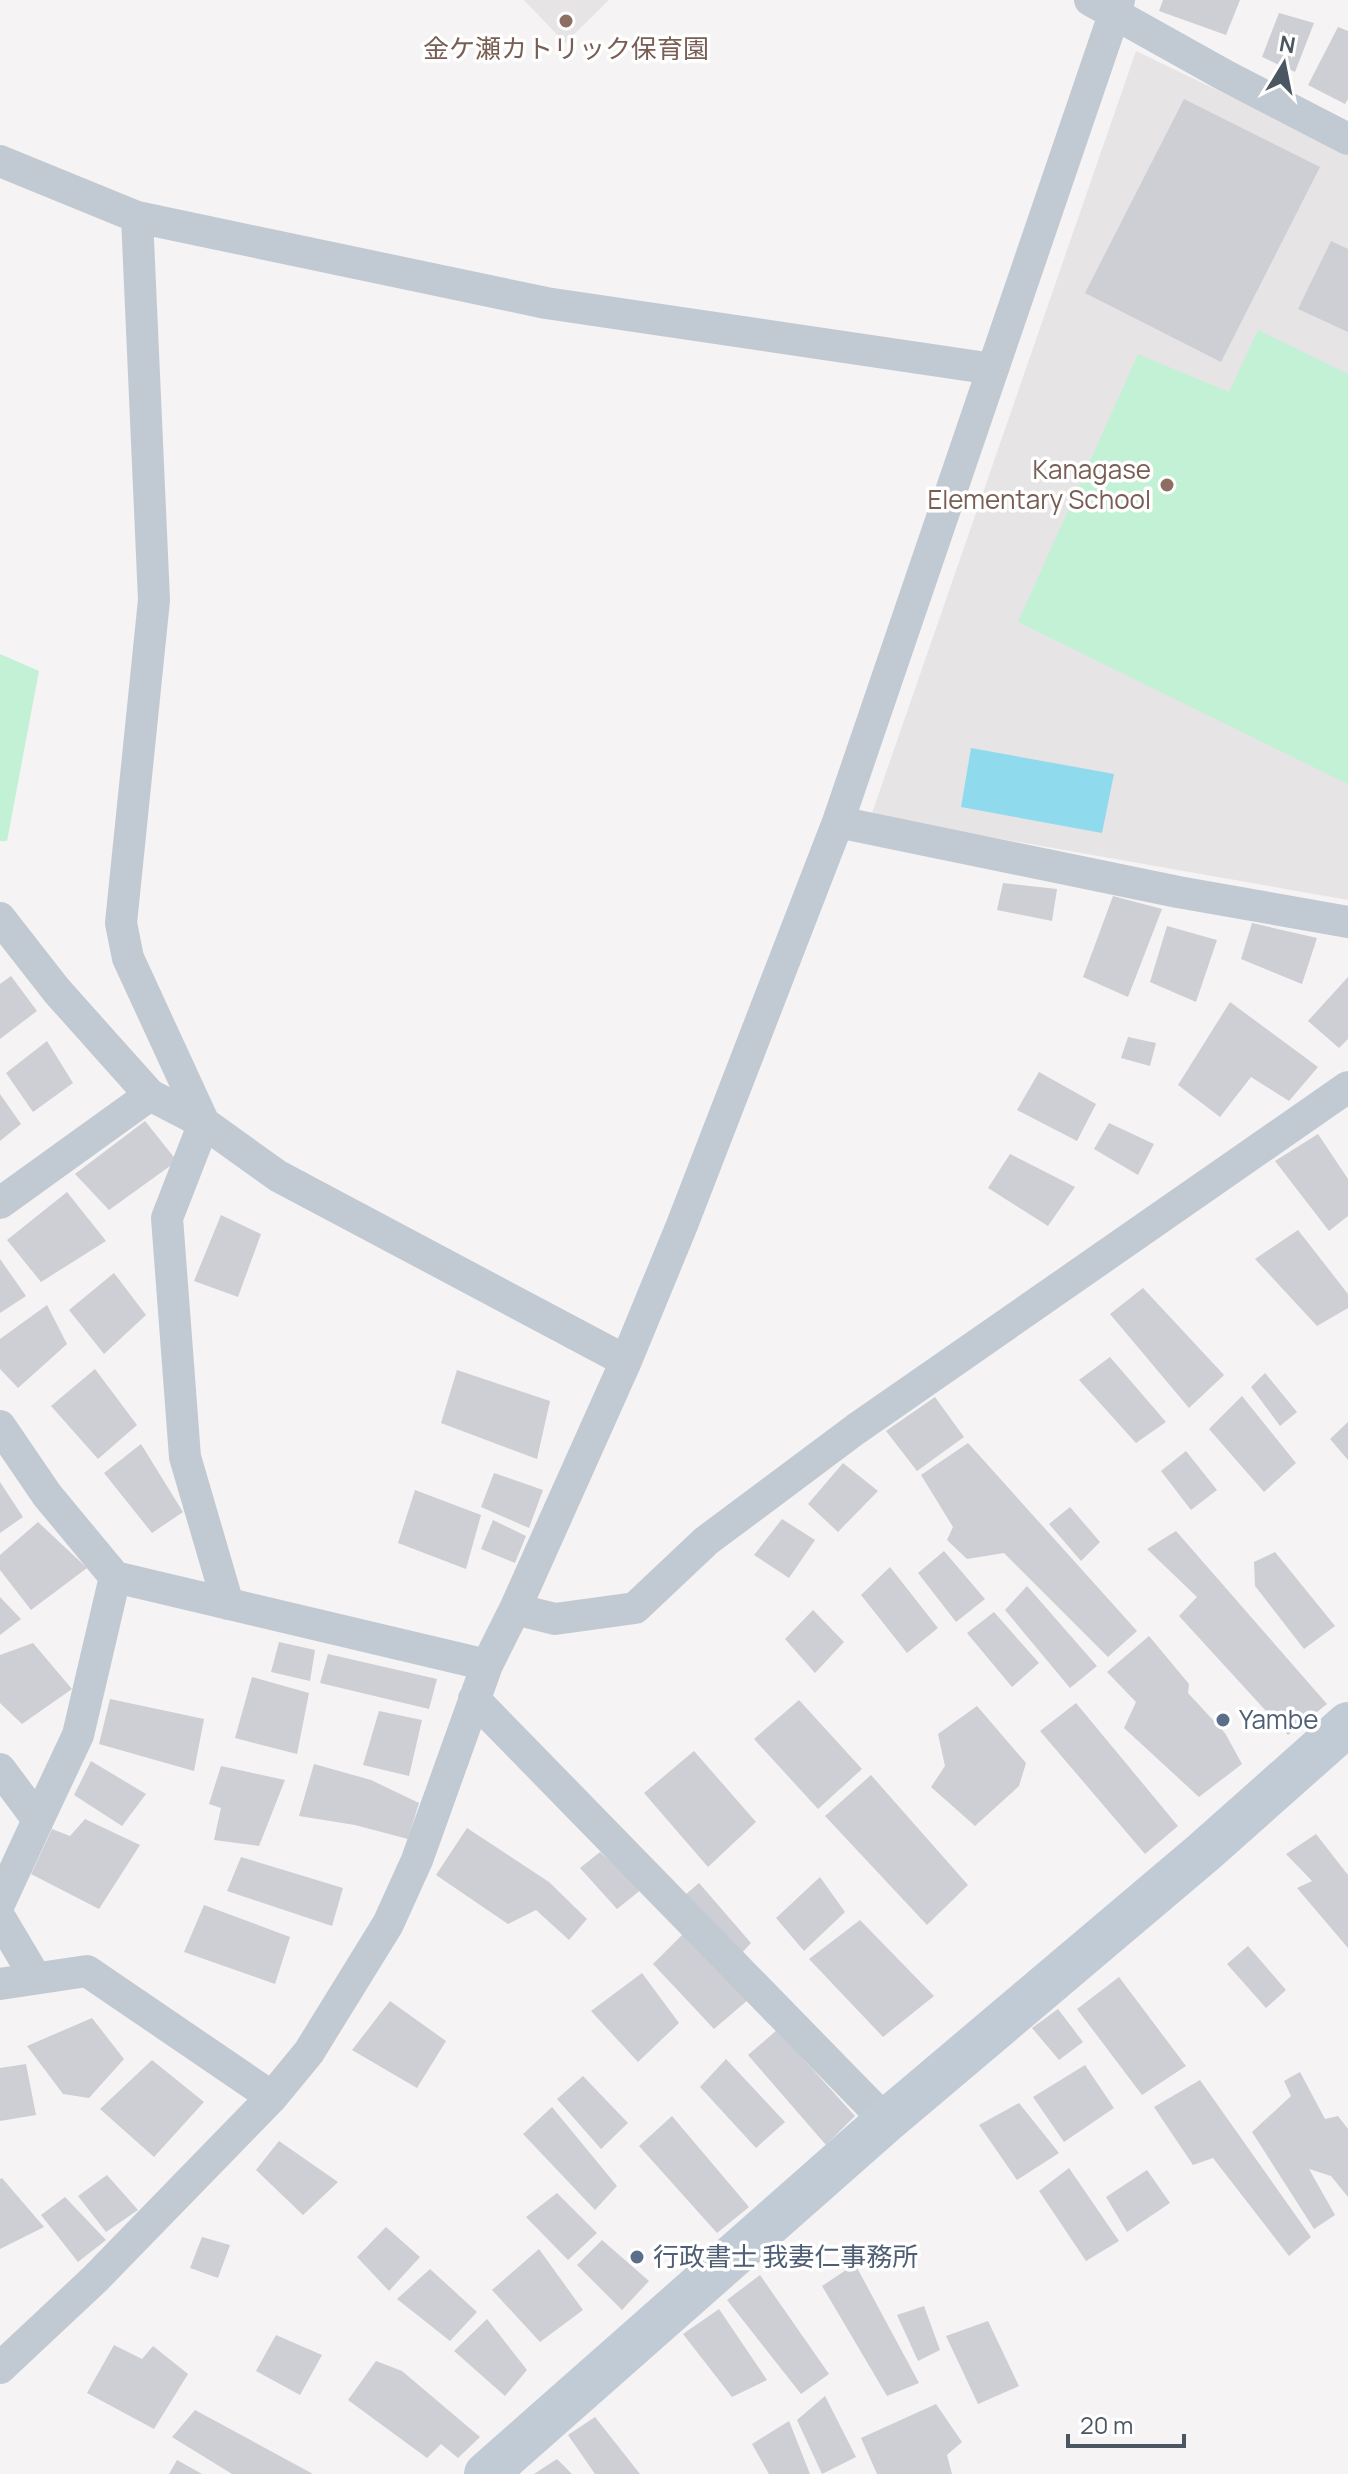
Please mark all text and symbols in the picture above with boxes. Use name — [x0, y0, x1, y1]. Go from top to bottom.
marker: 金ケ瀬カトリック保育園 — [557, 12, 575, 30]
north arrow — [1244, 24, 1324, 104]
text: N — [1277, 28, 1298, 60]
place label: 金ケ瀬カトリック保育園 — [423, 30, 709, 66]
place label: Kanagase Elementary School — [927, 451, 1151, 517]
marker: Kanagase Elementary School — [1158, 476, 1176, 494]
place label: Yambe — [1239, 1701, 1318, 1737]
marker: Yambe — [1214, 1711, 1232, 1729]
place label: 行政書士 我妻仁事務所 — [653, 2238, 918, 2274]
marker: 行政書士 我妻仁事務所 — [628, 2248, 646, 2266]
scale bar — [1068, 2398, 1184, 2448]
text: 20 m — [1080, 2408, 1133, 2441]

